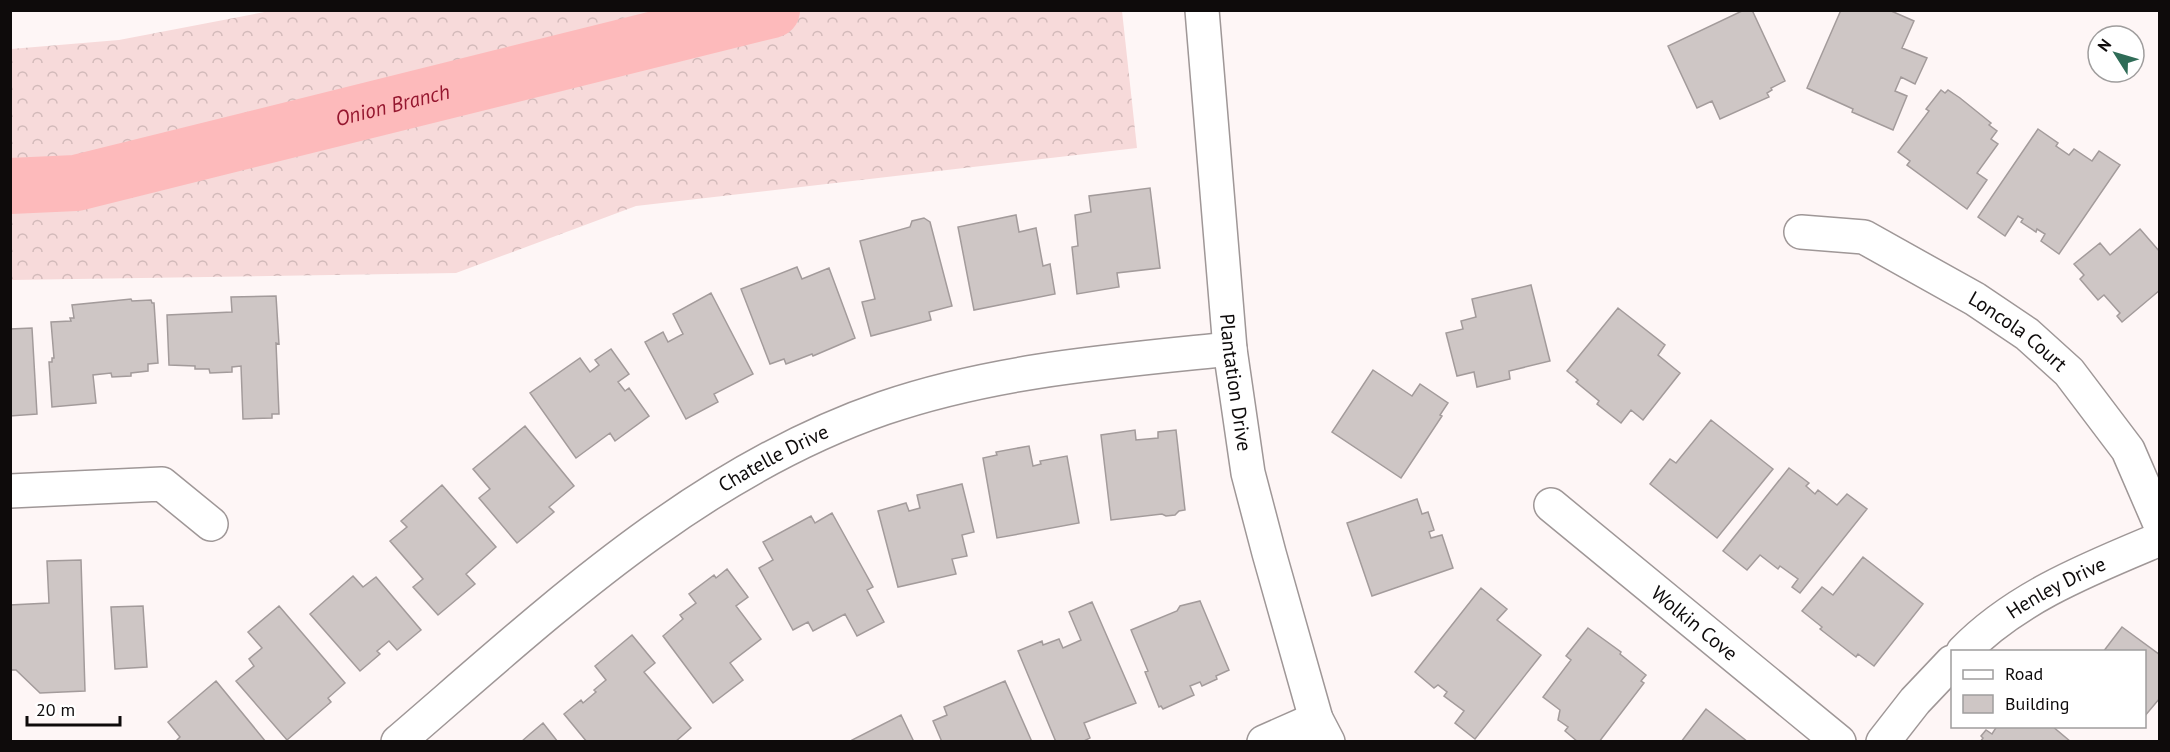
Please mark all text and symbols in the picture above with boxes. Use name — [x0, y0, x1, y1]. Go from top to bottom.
north arrow — [2086, 24, 2146, 84]
text: N — [2093, 35, 2115, 55]
water label: Onion Branch — [332, 77, 452, 132]
street label: Loncola Court — [1964, 285, 2073, 377]
street label: Plantation Drive — [1214, 313, 1258, 453]
street label: Chatelle Drive — [713, 418, 832, 498]
street label: Henley Drive — [2001, 551, 2110, 625]
street label: Wolkin Cove — [1646, 580, 1743, 666]
legend — [1951, 650, 2146, 728]
text: Road — [2005, 662, 2043, 685]
scale bar — [27, 689, 120, 727]
text: Building — [2005, 692, 2069, 715]
text: 20 m — [36, 698, 75, 721]

